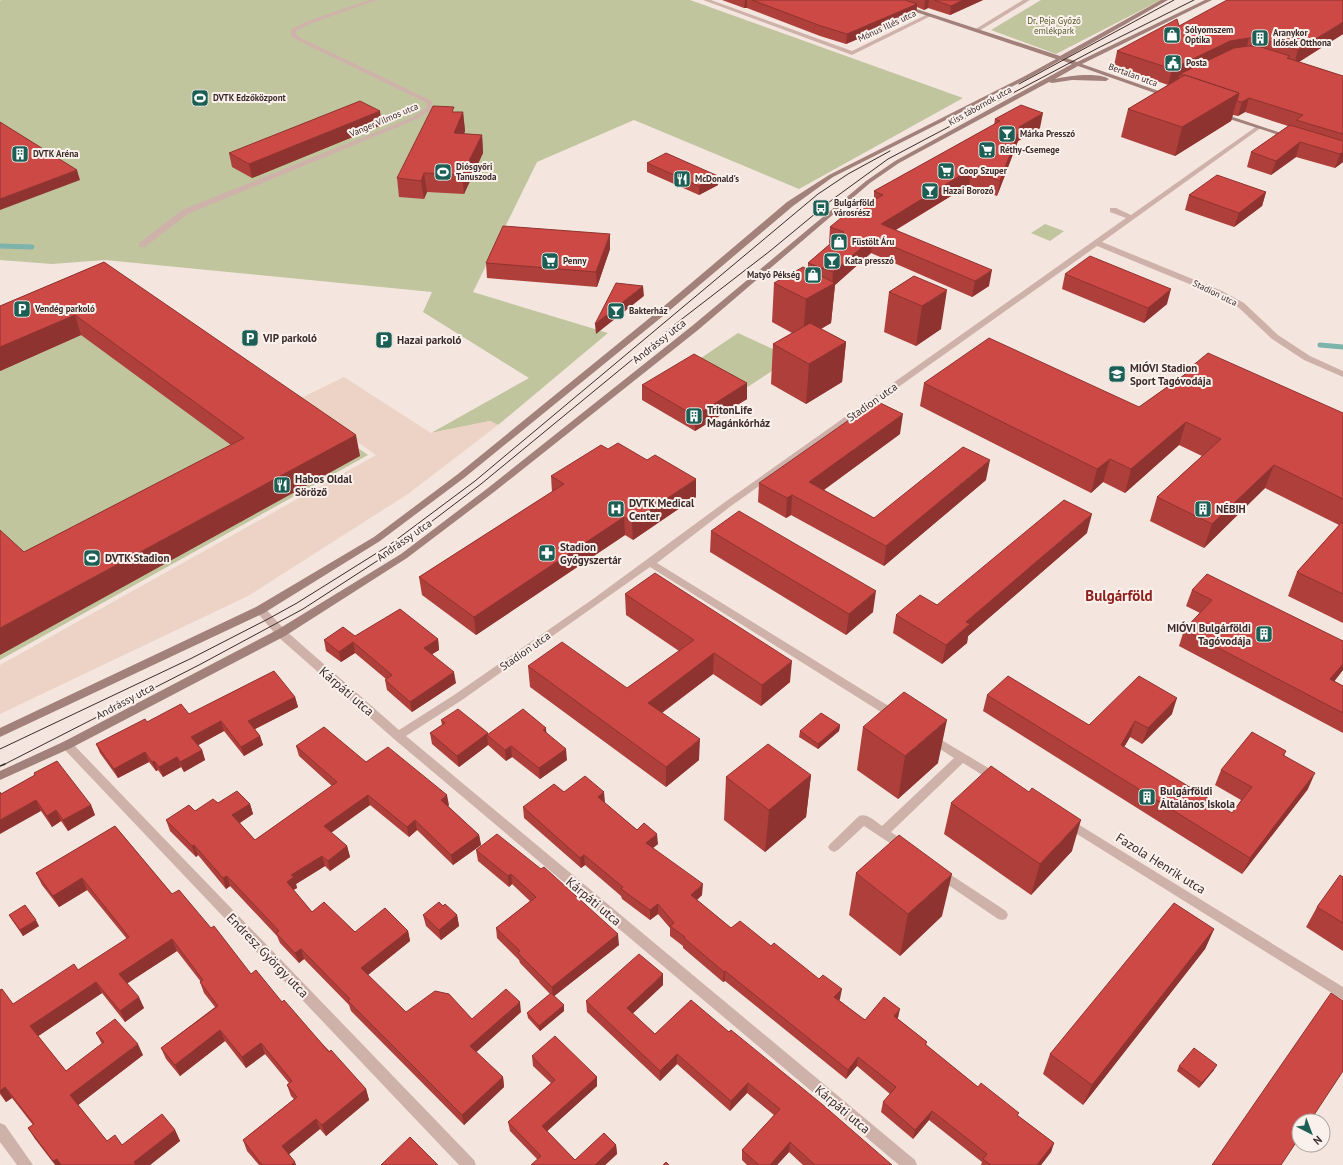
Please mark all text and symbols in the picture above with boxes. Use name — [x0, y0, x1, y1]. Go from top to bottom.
street label: Mónus Illés utca — [856, 7, 918, 44]
park label: Dr. Peja Győző emlékpark — [1027, 15, 1081, 36]
place label: Sólyomszem Optika — [1185, 24, 1233, 45]
shop icon: Sólyomszem Optika — [1162, 25, 1182, 45]
place label: Aranykor Idősek Otthona — [1273, 27, 1332, 48]
building icon: Aranykor Idősek Otthona — [1250, 28, 1270, 48]
public building icon: Posta — [1163, 53, 1183, 73]
place label: Posta — [1186, 57, 1208, 68]
street label: Bertalan utca — [1107, 61, 1159, 88]
street label: Kiss tábornok utca — [946, 84, 1013, 128]
sports icon: DVTK Edzőközpont — [190, 88, 210, 108]
place label: DVTK Edzőközpont — [213, 92, 287, 103]
street label: Vanger Vilmos utca — [347, 100, 420, 139]
bar icon: Márka Presszó — [997, 124, 1017, 144]
place label: Márka Presszó — [1020, 128, 1075, 139]
supermarket icon: Réthy-Csemege — [977, 140, 997, 160]
building icon: DVTK Aréna — [10, 144, 30, 164]
place label: Réthy-Csemege — [1000, 144, 1060, 155]
place label: DVTK Aréna — [33, 148, 79, 159]
place label: Diósgyőri Tanuszoda — [456, 161, 497, 182]
supermarket icon: Coop Szuper — [936, 161, 956, 181]
sports icon: Diósgyőri Tanuszoda — [433, 162, 453, 182]
place label: Coop Szuper — [959, 165, 1008, 176]
restaurant icon: McDonald's — [672, 169, 692, 189]
place label: McDonald's — [695, 173, 739, 184]
bar icon: Hazai Borozó — [920, 181, 940, 201]
place label: Hazai Borozó — [943, 185, 994, 196]
place label: Bulgárföld városrész — [833, 197, 875, 218]
bus stop icon: Bulgárföld városrész — [811, 198, 831, 218]
shop icon: Füstölt Áru — [829, 232, 849, 252]
place label: Füstölt Áru — [852, 236, 894, 247]
supermarket icon: Penny — [540, 251, 560, 271]
bar icon: Kata presszó — [822, 251, 842, 271]
place label: Penny — [563, 255, 587, 266]
place label: Kata presszó — [845, 255, 894, 266]
shop icon: Matyó Pékség — [803, 265, 823, 285]
place label: Matyó Pékség — [747, 269, 800, 280]
street label: Stadion utca — [1191, 277, 1239, 308]
parking icon: Vendég parkoló — [12, 299, 32, 319]
bar icon: Bakterház — [606, 301, 626, 321]
place label: Vendég parkoló — [34, 303, 95, 314]
place label: Bakterház — [629, 305, 668, 316]
street label: Andrássy utca — [629, 316, 689, 366]
parking icon: VIP parkoló — [240, 328, 260, 348]
parking icon: Hazai parkoló — [374, 330, 394, 350]
place label: VIP parkoló — [262, 331, 317, 345]
place label: Hazai parkoló — [397, 333, 462, 347]
place label: MIÓVI Stadion Sport Tagóvodája — [1130, 361, 1211, 388]
school or university icon: MIÓVI Stadion Sport Tagóvodája — [1107, 364, 1127, 384]
street label: Stadion utca — [844, 379, 900, 425]
place label: TritonLife Magánkórház — [707, 403, 770, 430]
building icon: TritonLife Magánkórház — [684, 406, 704, 426]
place label: Habos Oldal Söröző — [295, 472, 353, 499]
restaurant icon: Habos Oldal Söröző — [272, 475, 292, 495]
place label: DVTK Medical Center — [629, 496, 695, 523]
hospital icon: DVTK Medical Center — [606, 499, 626, 519]
building icon: NÉBIH — [1193, 499, 1213, 519]
place label: NÉBIH — [1216, 502, 1246, 516]
street label: Andrássy utca — [374, 516, 434, 564]
place label: Stadion Gyógyszertár — [560, 540, 622, 567]
pharmacy icon: Stadion Gyógyszertár — [537, 543, 557, 563]
sports icon: DVTK Stadion — [82, 548, 102, 568]
place label: DVTK Stadion — [105, 551, 169, 565]
district label: Bulgárföld — [1085, 586, 1153, 605]
place label: MIÓVI Bulgárföldi Tagóvodája — [1167, 621, 1251, 648]
building icon: MIÓVI Bulgárföldi Tagóvodája — [1254, 624, 1274, 644]
street label: Stadion utca — [497, 628, 553, 674]
street label: Kárpáti utca — [316, 663, 378, 720]
street label: Andrássy utca — [93, 680, 157, 722]
place label: Bulgárföldi Általános Iskola — [1160, 784, 1235, 811]
building icon: Bulgárföldi Általános Iskola — [1137, 787, 1157, 807]
street label: Fazola Henrik utca — [1113, 829, 1209, 898]
street label: Kárpáti utca — [562, 873, 625, 930]
street label: Endresz György utca — [223, 909, 312, 1001]
street label: Kárpáti utca — [811, 1081, 874, 1138]
north arrow — [1291, 1113, 1331, 1153]
text: N — [1310, 1133, 1325, 1148]

